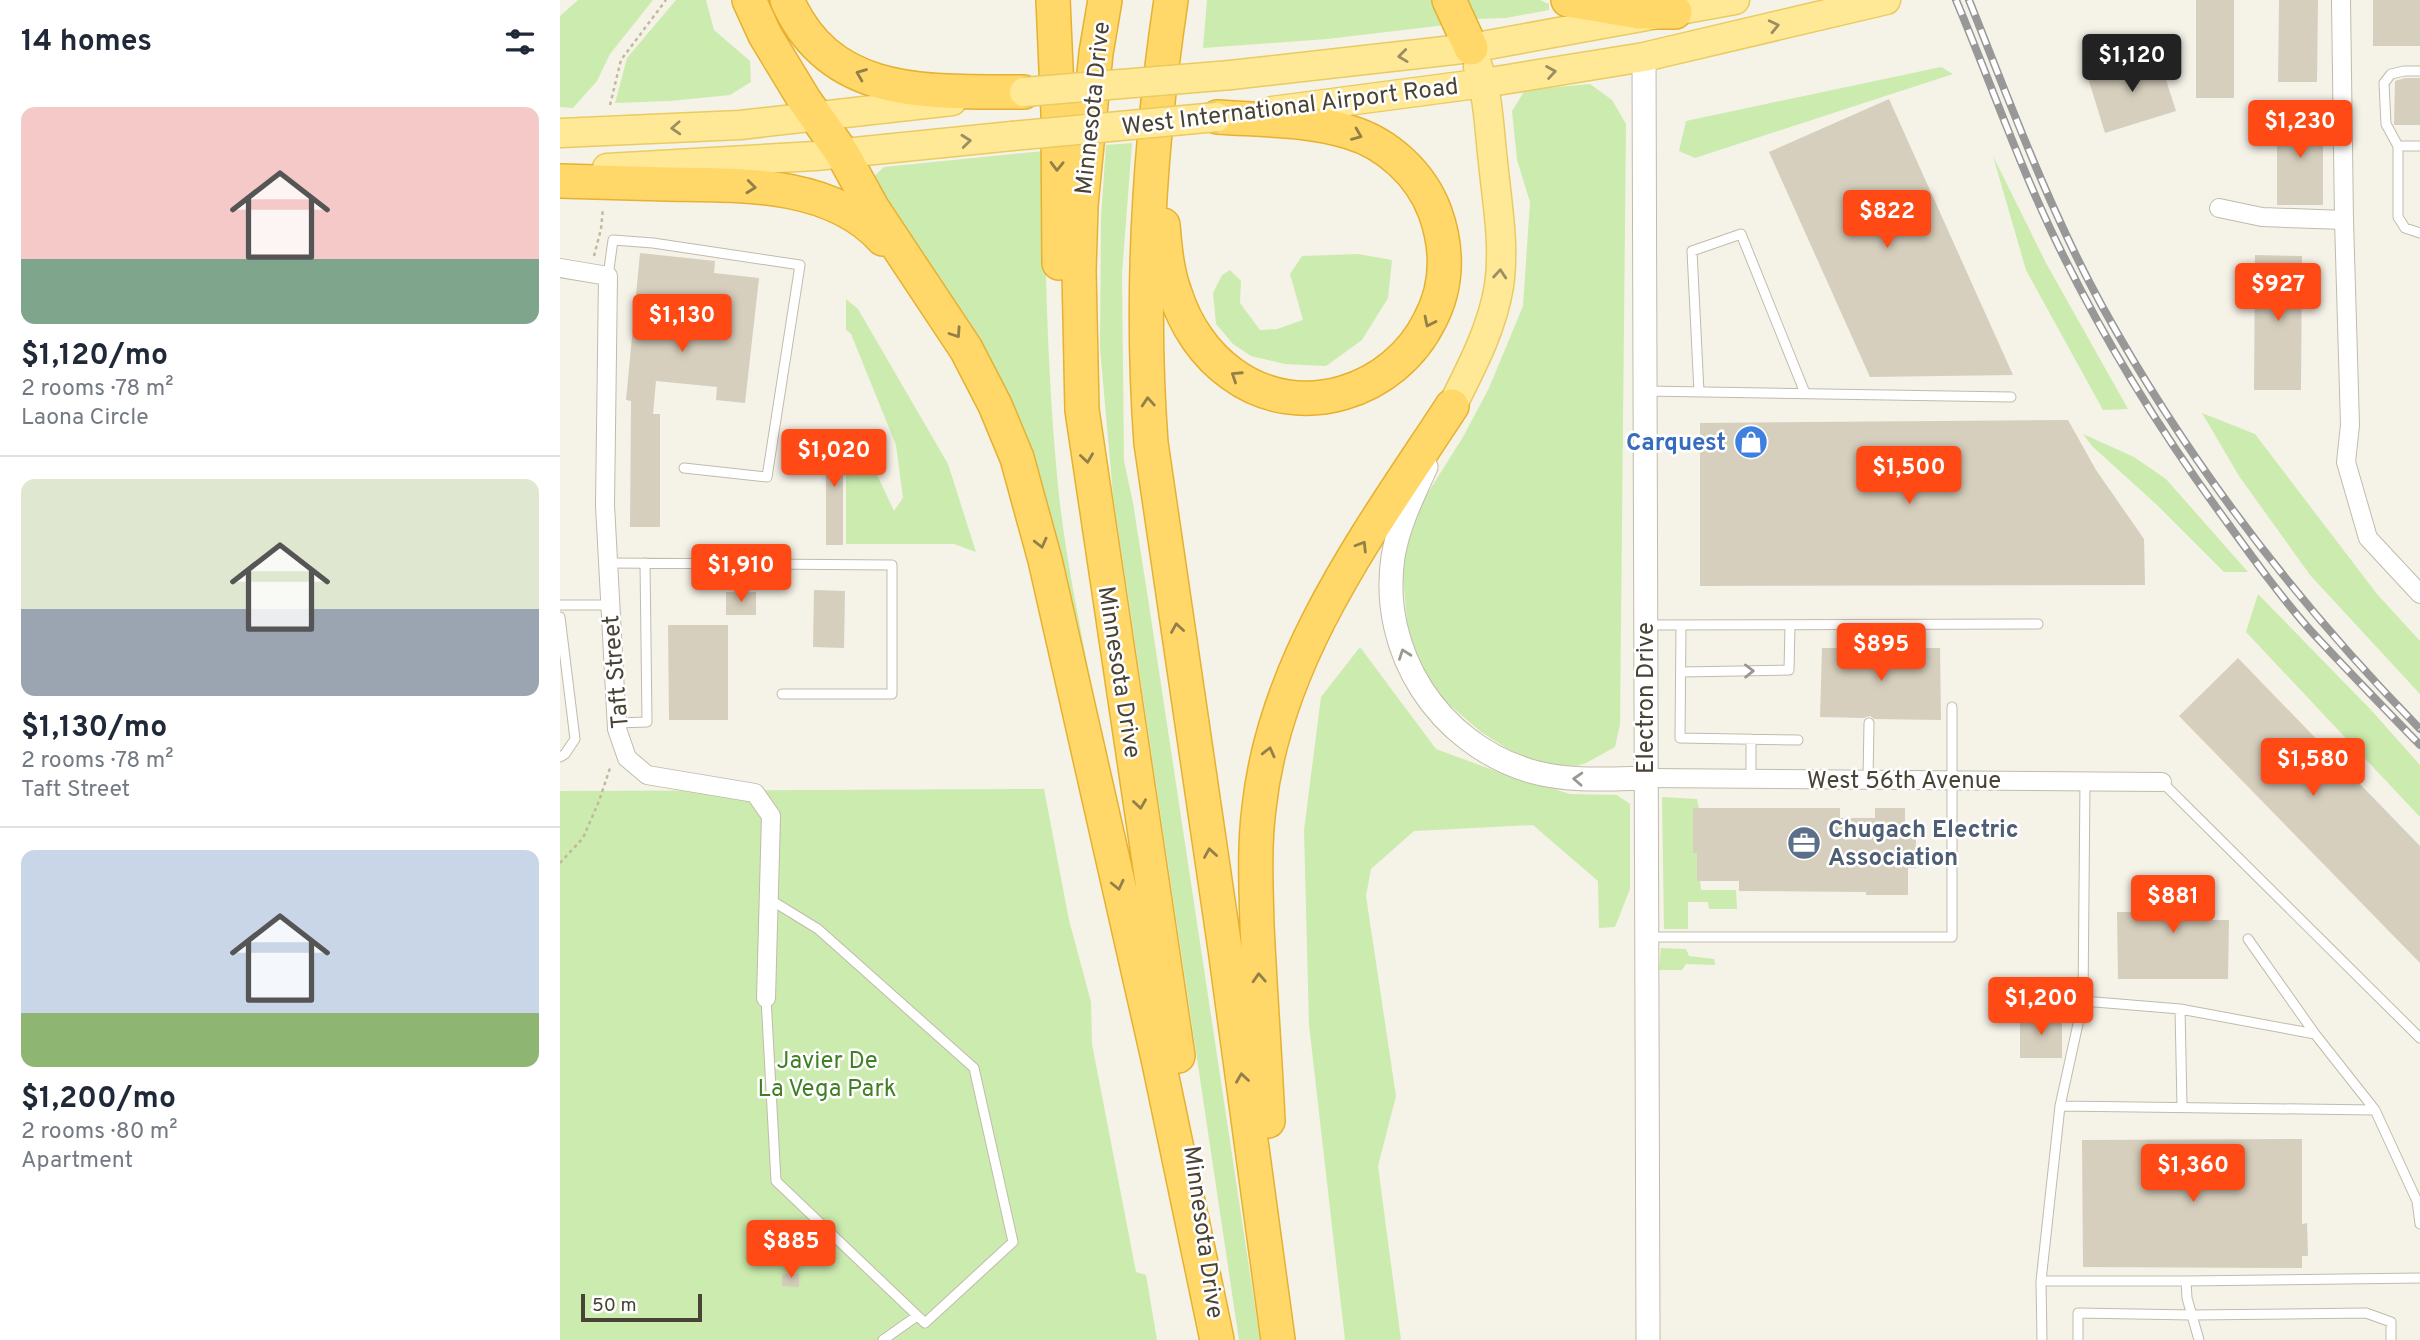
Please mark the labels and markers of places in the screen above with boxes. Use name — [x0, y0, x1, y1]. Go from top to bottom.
pin: $1,120 — [2075, 34, 2189, 94]
pin: $1,230 — [2243, 100, 2357, 160]
pin: $822 — [1846, 190, 1928, 250]
pin: $927 — [2237, 264, 2319, 323]
pin: $1,130 — [625, 294, 739, 354]
shop icon: Carquest — [1732, 423, 1770, 461]
place label: Carquest — [1626, 429, 1726, 459]
pin: $1,020 — [777, 430, 891, 489]
pin: $1,500 — [1852, 447, 1966, 506]
pin: $1,910 — [684, 544, 798, 604]
pin: $895 — [1840, 624, 1922, 683]
pin: $1,580 — [2256, 738, 2370, 798]
place label: Chugach Electric Association — [1828, 816, 2019, 874]
office icon: Chugach Electric Association — [1785, 824, 1823, 862]
pin: $881 — [2132, 876, 2214, 935]
pin: $1,200 — [1984, 978, 2098, 1037]
pin: $1,360 — [2136, 1144, 2250, 1204]
pin: $885 — [750, 1220, 832, 1280]

